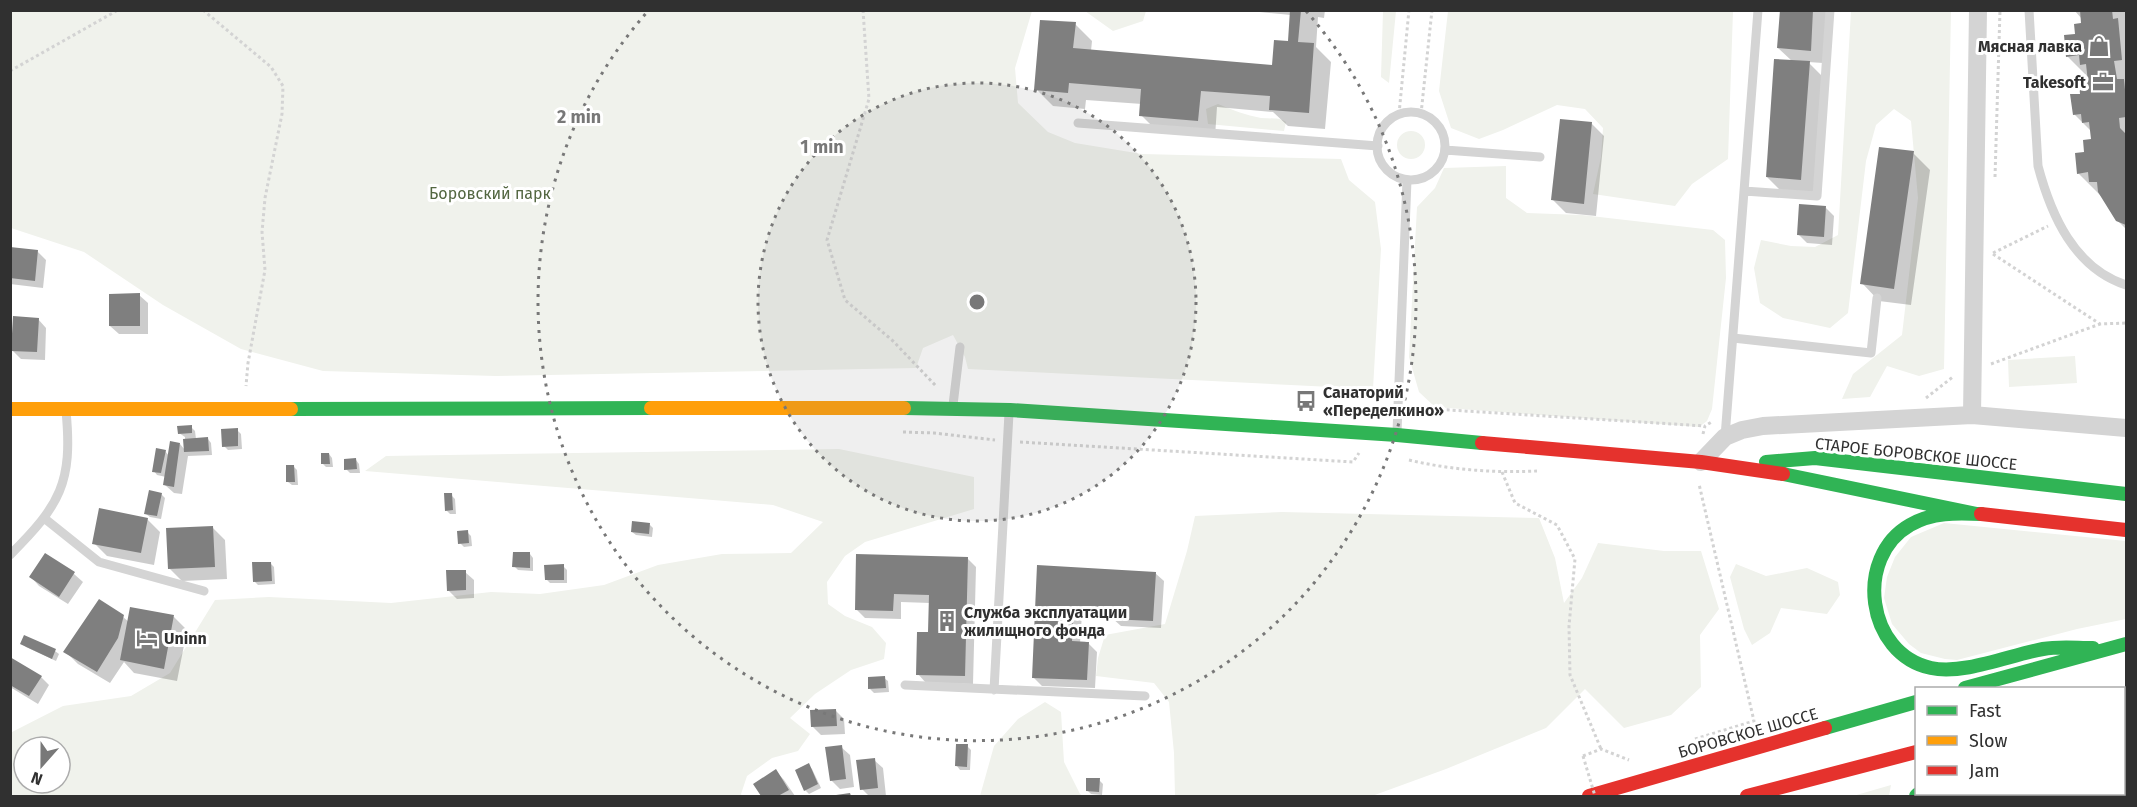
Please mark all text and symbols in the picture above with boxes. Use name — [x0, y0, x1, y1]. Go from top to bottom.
shop icon: Мясная лавка — [2087, 34, 2111, 58]
place label: Мясная лавка — [1978, 37, 2082, 56]
office icon: Takesoft — [2091, 70, 2115, 94]
place label: Takesoft — [2023, 73, 2087, 92]
text: 2 min — [557, 106, 601, 128]
text: 1 min — [800, 136, 844, 158]
park label: Боровский парк — [429, 184, 552, 203]
centre of rings — [967, 292, 987, 312]
place label: Санаторий «Переделкино» — [1323, 383, 1444, 420]
bus stop icon: Санаторий «Переделкино» — [1294, 389, 1318, 413]
street label: СТАРОЕ БОРОВСКОЕ ШОССЕ — [1814, 434, 2018, 474]
place label: Служба эксплуатации жилищного фонда — [964, 603, 1127, 640]
building icon: Служба эксплуатации жилищного фонда — [935, 609, 959, 633]
hotel icon: Uninn — [135, 626, 159, 650]
place label: Uninn — [164, 629, 207, 648]
legend — [1915, 687, 2125, 795]
text: Fast — [1969, 700, 2002, 722]
street label: БОРОВСКОЕ ШОССЕ — [1676, 704, 1820, 762]
text: Slow — [1969, 730, 2008, 752]
north arrow — [12, 735, 72, 795]
text: Jam — [1969, 760, 2000, 782]
text: N — [28, 768, 45, 789]

